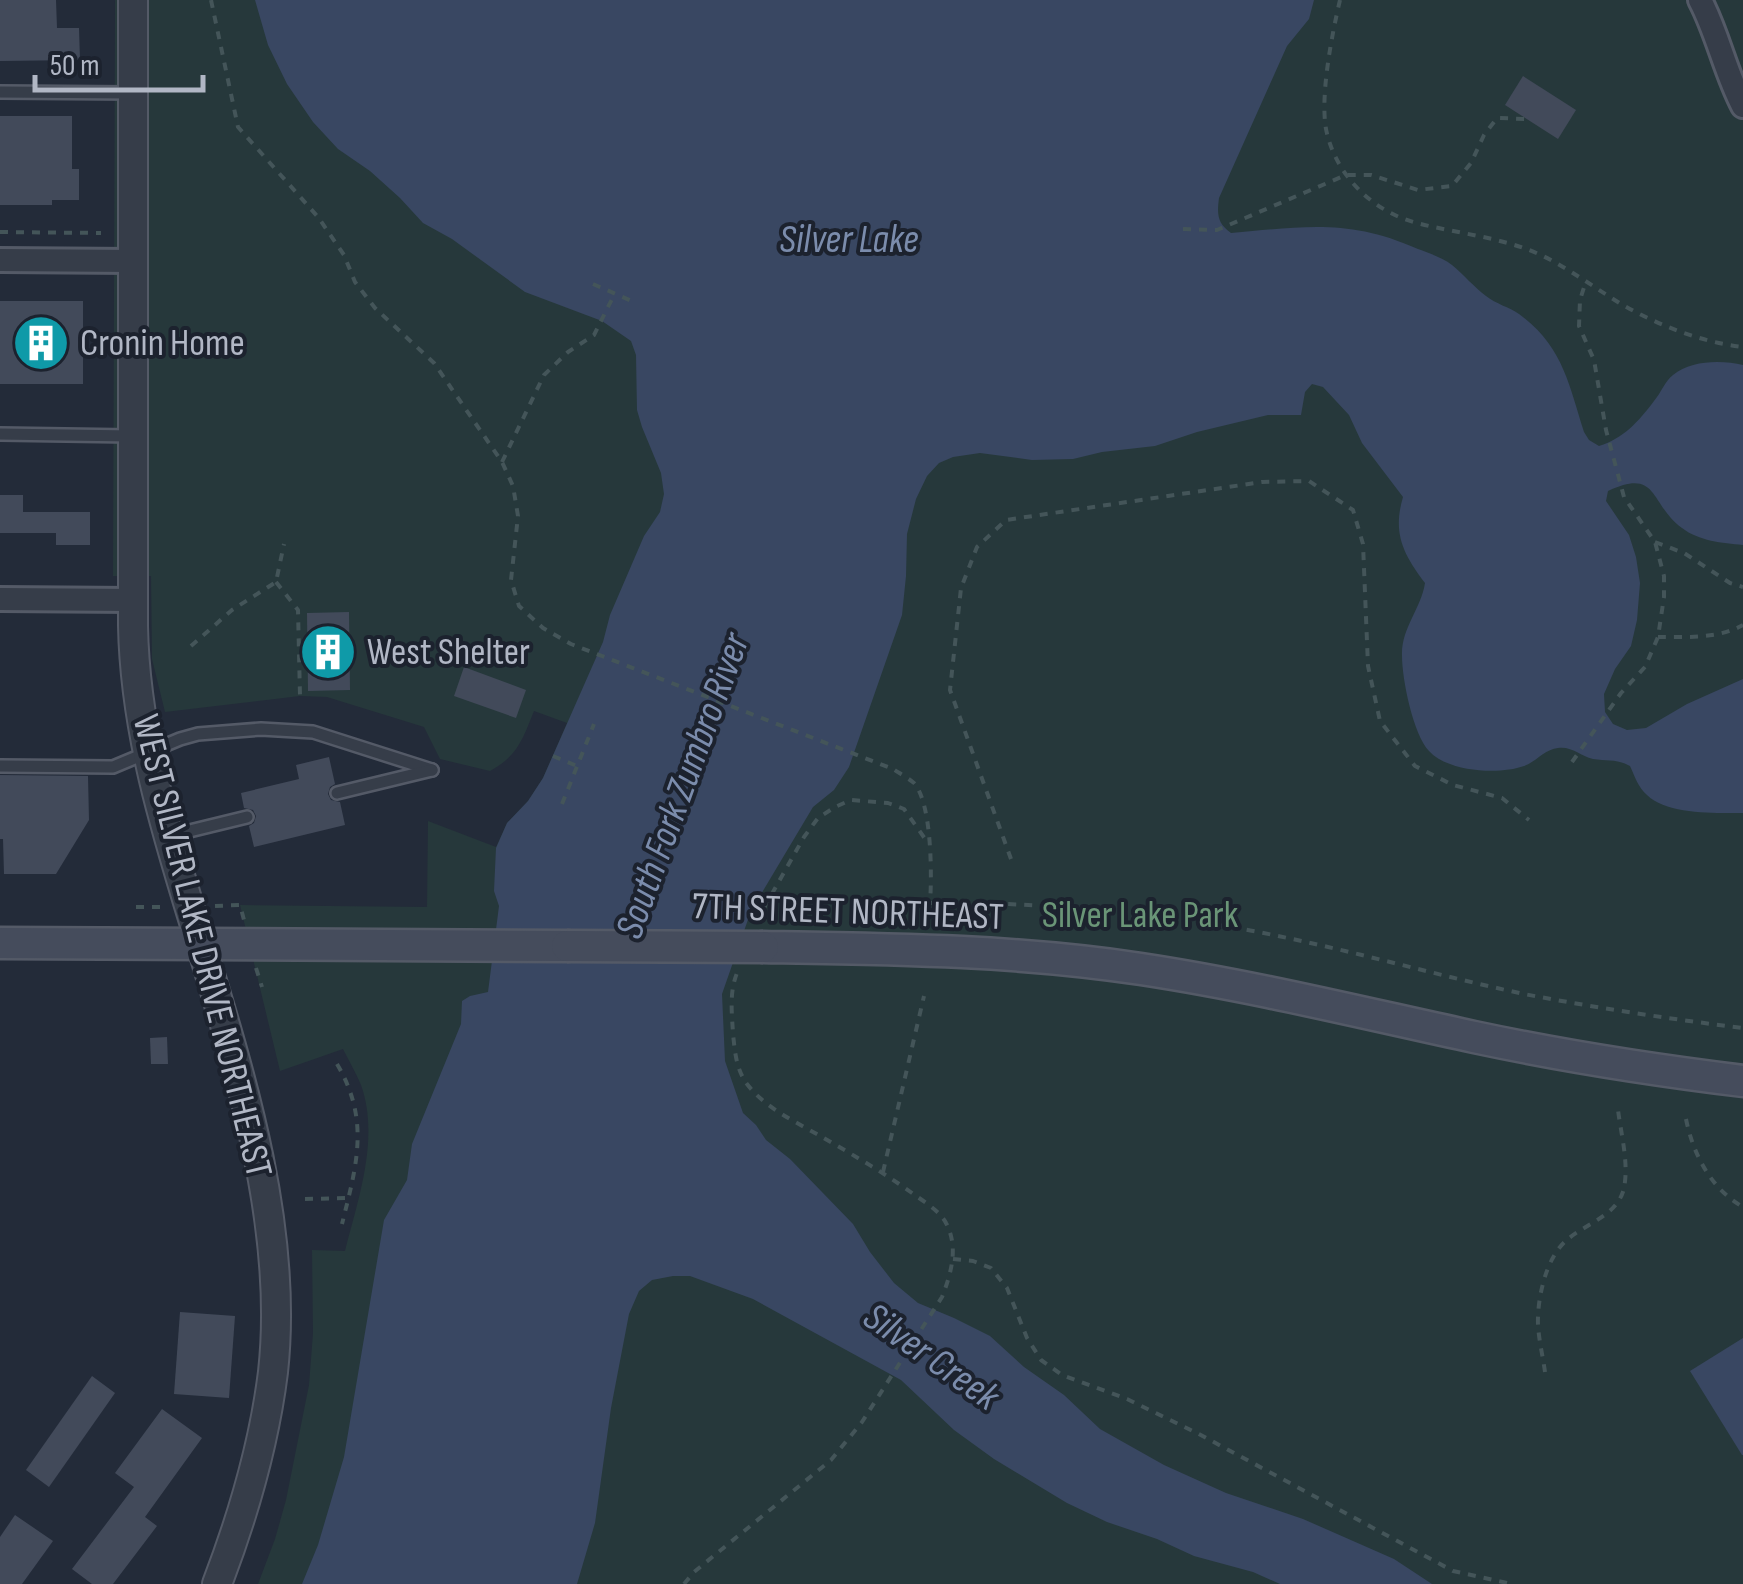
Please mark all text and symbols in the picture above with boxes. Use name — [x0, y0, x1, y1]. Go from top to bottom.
scale bar — [35, 30, 202, 92]
text: 50 m — [50, 48, 99, 84]
water label: Silver Lake — [779, 216, 919, 264]
building icon: Cronin Home — [11, 313, 71, 373]
place label: Cronin Home — [80, 321, 245, 366]
building icon: West Shelter — [298, 622, 358, 682]
water label: South Fork Zumbro River — [606, 625, 761, 945]
place label: West Shelter — [367, 630, 530, 675]
street label: WEST SILVER LAKE DRIVE NORTHEAST — [123, 710, 281, 1182]
street label: 7TH STREET NORTHEAST — [691, 884, 1005, 940]
park label: Silver Lake Park — [1042, 893, 1239, 938]
water label: Silver Creek — [854, 1293, 1009, 1422]

